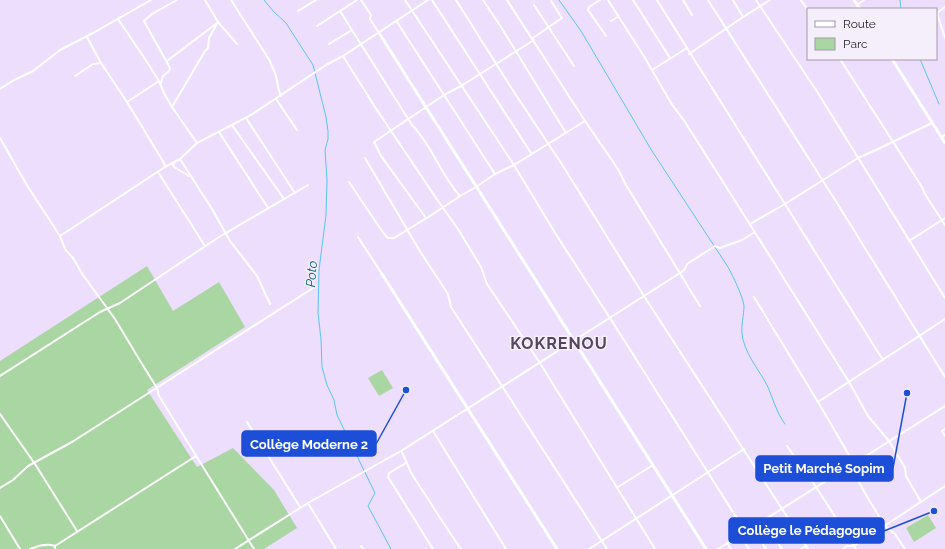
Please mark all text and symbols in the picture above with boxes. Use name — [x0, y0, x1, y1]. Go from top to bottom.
legend — [807, 8, 937, 60]
text: Route — [843, 17, 876, 31]
text: Parc — [843, 37, 868, 51]
water label: Poto — [303, 260, 320, 288]
district label: KOKRENOU — [510, 334, 608, 353]
callout: Collège Moderne 2 — [242, 431, 376, 456]
text: Collège Moderne 2 — [250, 437, 368, 452]
callout: Petit Marché Sopim — [756, 456, 893, 481]
text: Petit Marché Sopim — [763, 461, 885, 476]
callout: Collège le Pédagogue — [729, 518, 884, 543]
text: Collège le Pédagogue — [738, 523, 877, 538]

